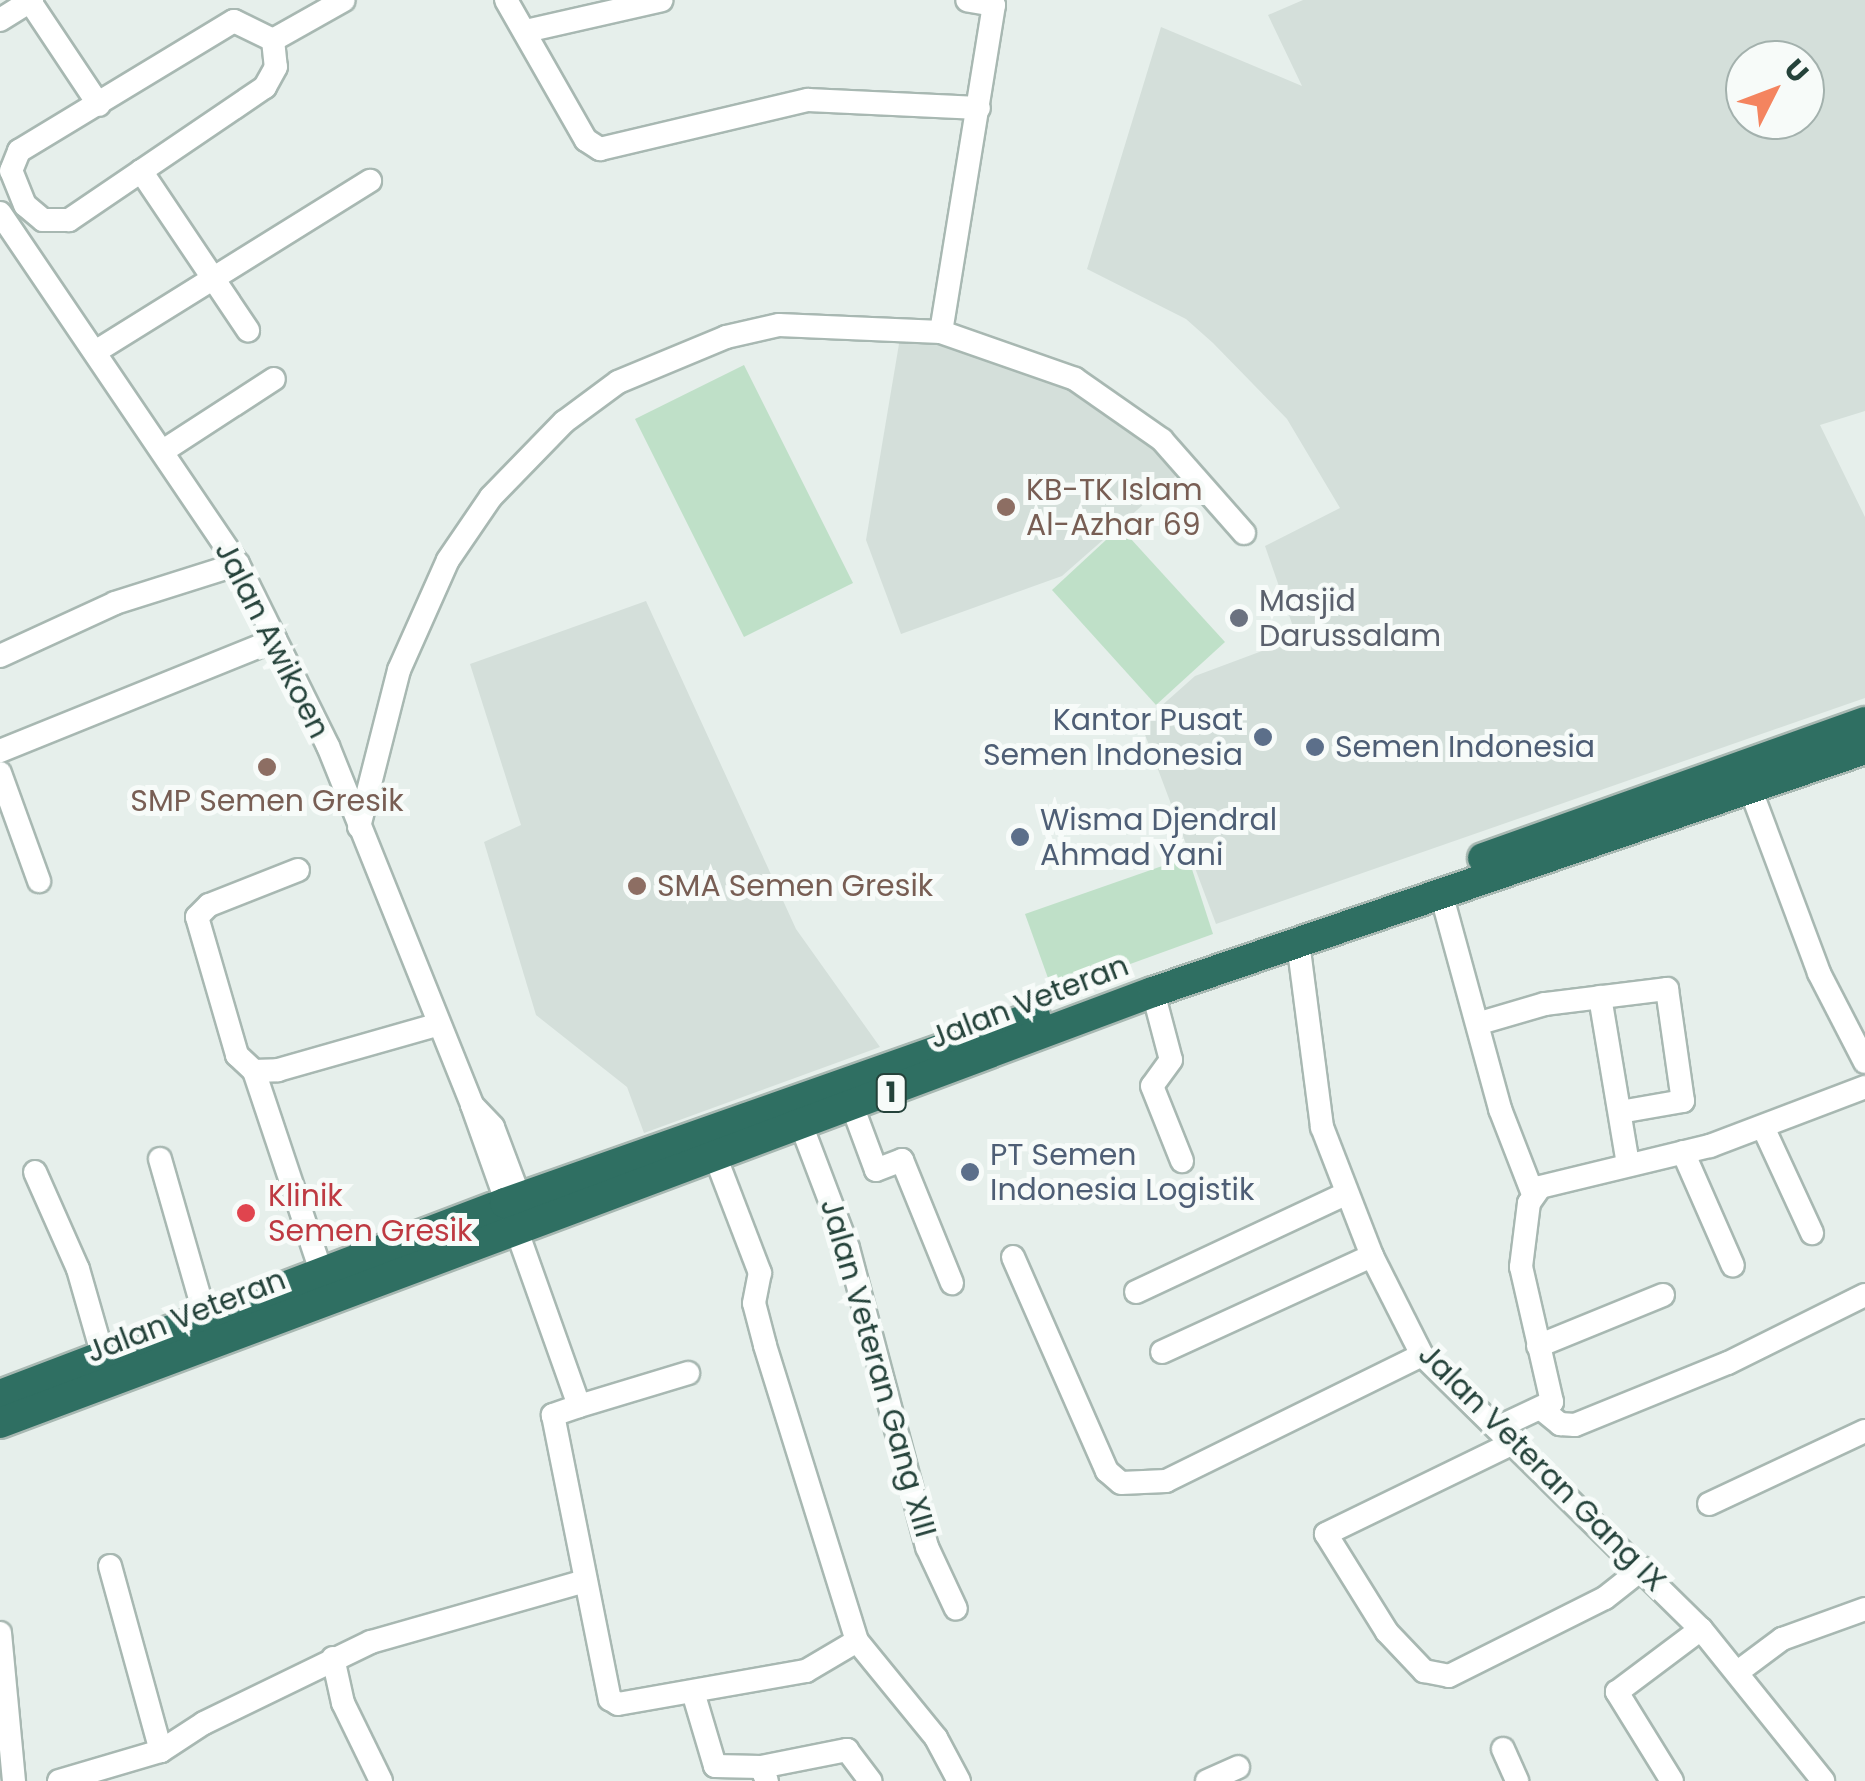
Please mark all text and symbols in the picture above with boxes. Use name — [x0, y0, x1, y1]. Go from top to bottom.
north arrow — [1725, 40, 1825, 140]
text: U — [1775, 51, 1817, 91]
place label: KB-TK Islam Al-Azhar 69 — [1026, 472, 1203, 542]
marker: KB-TK Islam Al-Azhar 69 — [995, 496, 1017, 518]
street label: Jalan Awikoen — [207, 536, 337, 744]
place label: Masjid Darussalam — [1259, 583, 1441, 654]
marker: Masjid Darussalam — [1228, 607, 1250, 629]
place label: Kantor Pusat Semen Indonesia — [983, 702, 1243, 772]
marker: Kantor Pusat Semen Indonesia — [1252, 726, 1274, 748]
place label: Semen Indonesia — [1335, 729, 1595, 765]
marker: Semen Indonesia — [1304, 736, 1326, 758]
marker: SMP Semen Gresik — [256, 756, 278, 778]
place label: SMP Semen Gresik — [130, 783, 404, 819]
place label: Wisma Djendral Ahmad Yani — [1040, 802, 1277, 872]
marker: Wisma Djendral Ahmad Yani — [1009, 826, 1031, 848]
place label: SMA Semen Gresik — [657, 868, 933, 904]
marker: SMA Semen Gresik — [626, 875, 648, 897]
street label: Jalan Veteran — [924, 948, 1134, 1056]
road number: 1 — [874, 1070, 908, 1116]
place label: PT Semen Indonesia Logistik — [990, 1137, 1254, 1208]
marker: PT Semen Indonesia Logistik — [959, 1161, 981, 1183]
place label: Klinik Semen Gresik — [268, 1178, 473, 1248]
street label: Jalan Veteran Gang XIII — [812, 1195, 944, 1541]
marker: Klinik Semen Gresik — [233, 1200, 259, 1226]
street label: Jalan Veteran — [81, 1262, 291, 1370]
street label: Jalan Veteran Gang IX — [1411, 1337, 1673, 1599]

